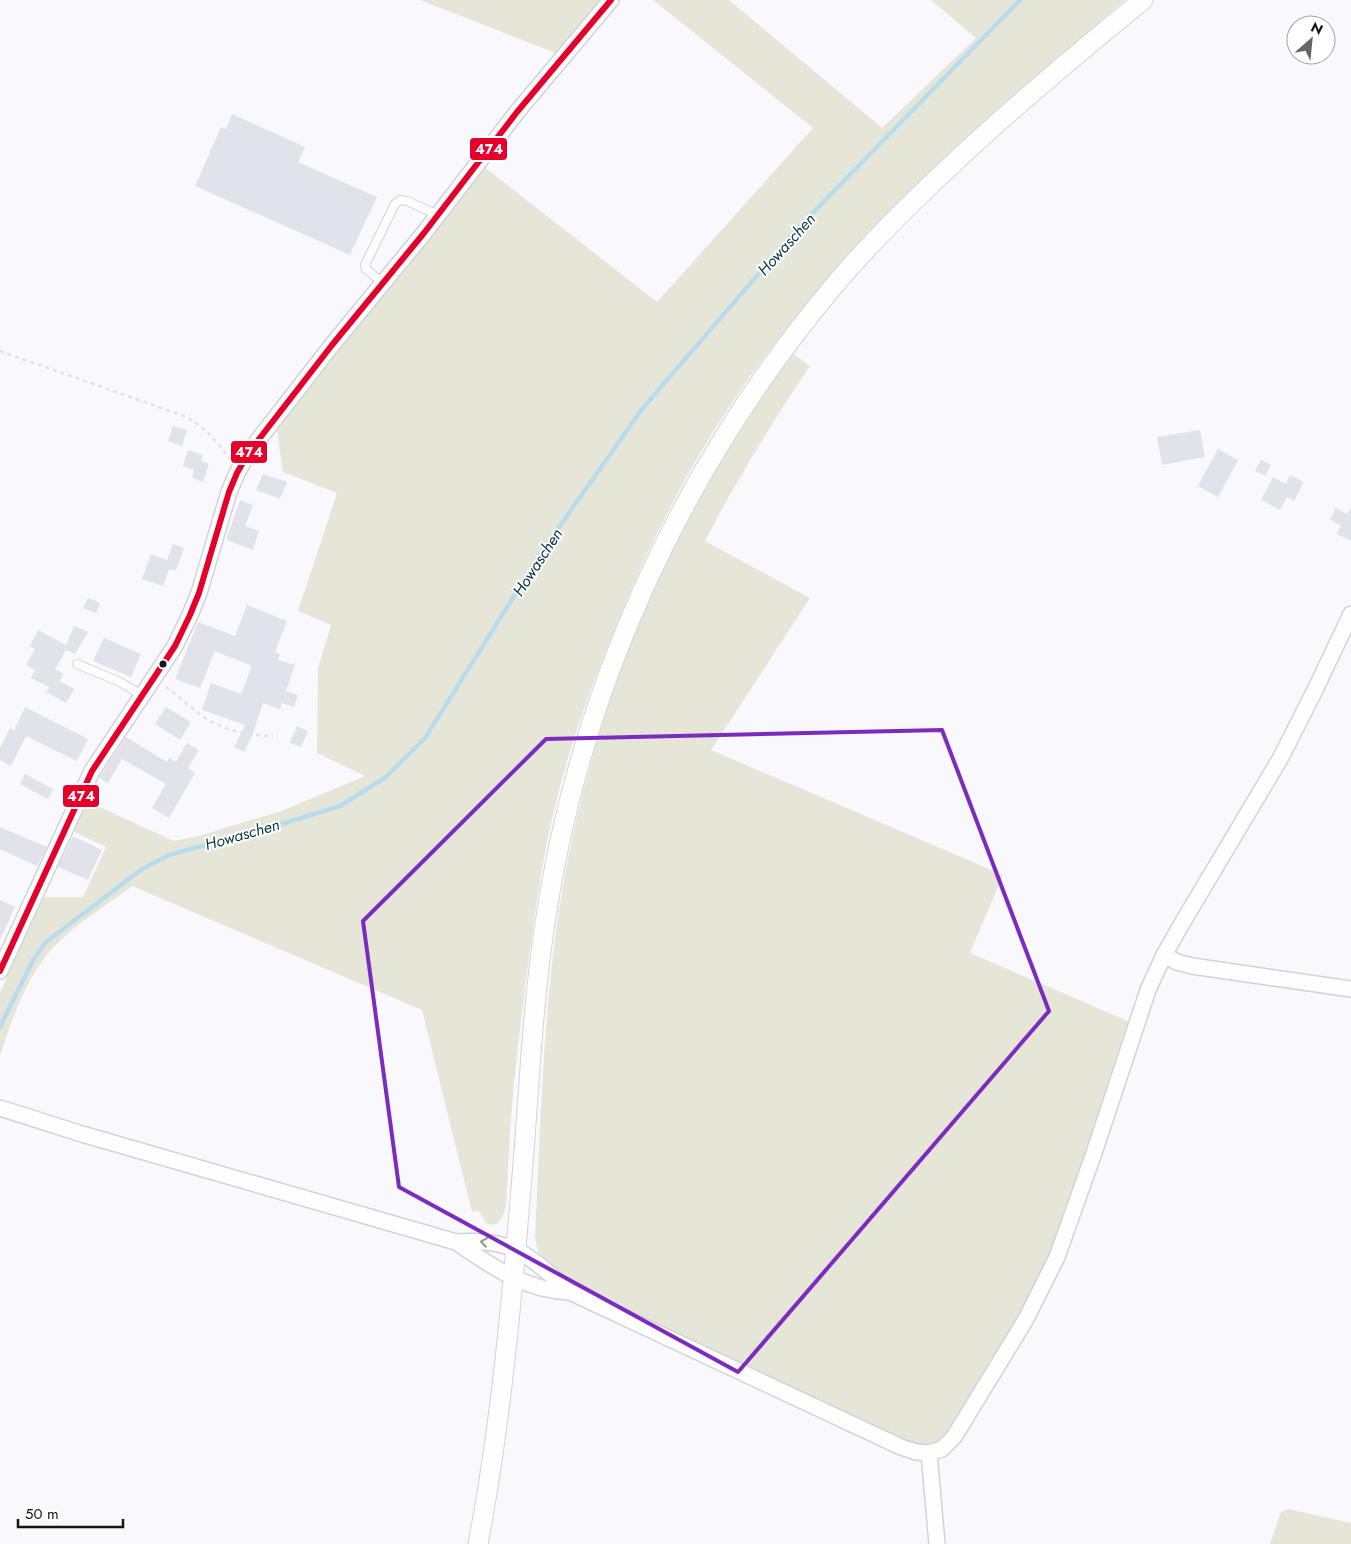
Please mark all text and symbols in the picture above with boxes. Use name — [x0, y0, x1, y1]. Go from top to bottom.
north arrow — [1286, 15, 1336, 65]
text: N — [1307, 17, 1326, 40]
line badge: 474 — [469, 137, 508, 161]
text: 474 — [475, 139, 503, 159]
water label: Howaschen — [752, 208, 821, 281]
line badge: 474 — [230, 440, 268, 464]
text: 474 — [235, 442, 263, 462]
water label: Howaschen — [507, 524, 568, 601]
unlabelled marker — [158, 659, 168, 669]
line badge: 474 — [62, 784, 100, 808]
text: 474 — [67, 786, 95, 806]
water label: Howaschen — [202, 813, 282, 856]
one-way arrow — [480, 1237, 488, 1248]
scale bar — [18, 1496, 122, 1528]
text: 50 m — [25, 1503, 59, 1525]

